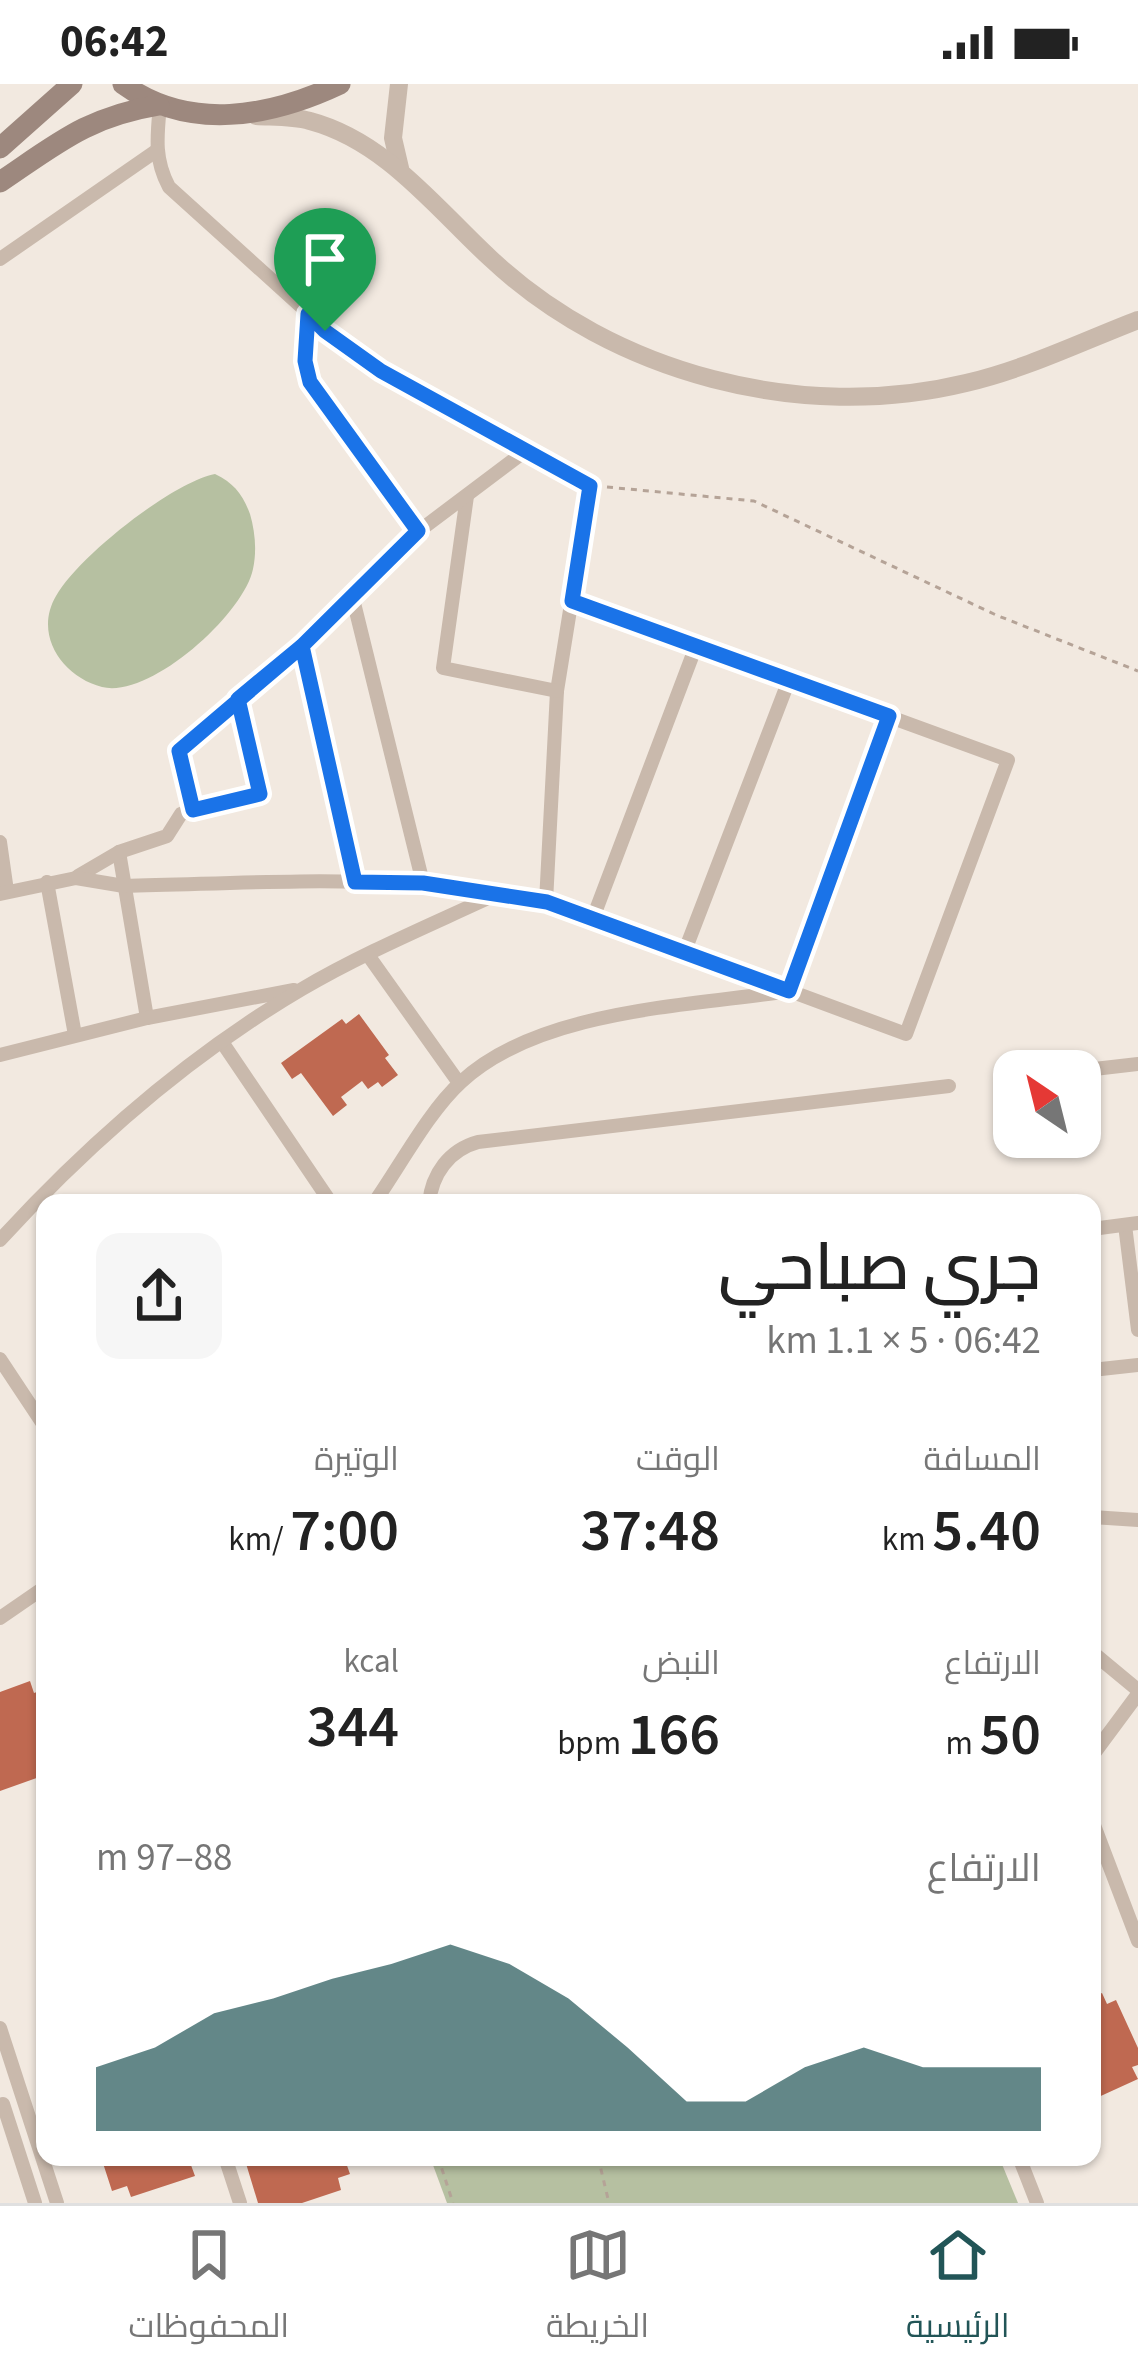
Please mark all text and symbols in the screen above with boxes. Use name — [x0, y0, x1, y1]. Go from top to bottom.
text: 06:42 — [60, 10, 169, 74]
pin — [274, 208, 376, 331]
icon: arrive — [292, 226, 358, 292]
north arrow — [993, 1050, 1101, 1158]
map controls — [993, 1050, 1101, 1158]
text: جري صباحي — [718, 1221, 1041, 1315]
button: share — [96, 1233, 222, 1359]
text: 06:42 · 5 × 1.1 km — [766, 1313, 1041, 1369]
text: الوتيرة — [314, 1436, 399, 1483]
text: الوقت — [636, 1436, 720, 1483]
text: المسافة — [924, 1436, 1041, 1483]
text: 7:00 — [290, 1489, 399, 1574]
text: 37:48 — [580, 1489, 720, 1574]
text: 5.40 — [932, 1489, 1041, 1574]
text: /km — [228, 1516, 290, 1563]
text: km — [882, 1516, 932, 1563]
text: kcal — [343, 1638, 399, 1685]
text: النبض — [642, 1640, 720, 1687]
text: الارتفاع — [944, 1640, 1041, 1687]
text: 344 — [307, 1685, 399, 1770]
text: 166 — [628, 1693, 720, 1778]
text: 50 — [979, 1693, 1041, 1778]
text: bpm — [557, 1720, 628, 1767]
text: m — [945, 1720, 979, 1767]
text: 88–97 m — [96, 1830, 232, 1886]
text: الارتفاع — [927, 1841, 1041, 1897]
tab: المحفوظات — [129, 2222, 289, 2356]
tab: الخريطة — [546, 2222, 649, 2356]
tab: الرئيسية — [906, 2222, 1010, 2356]

